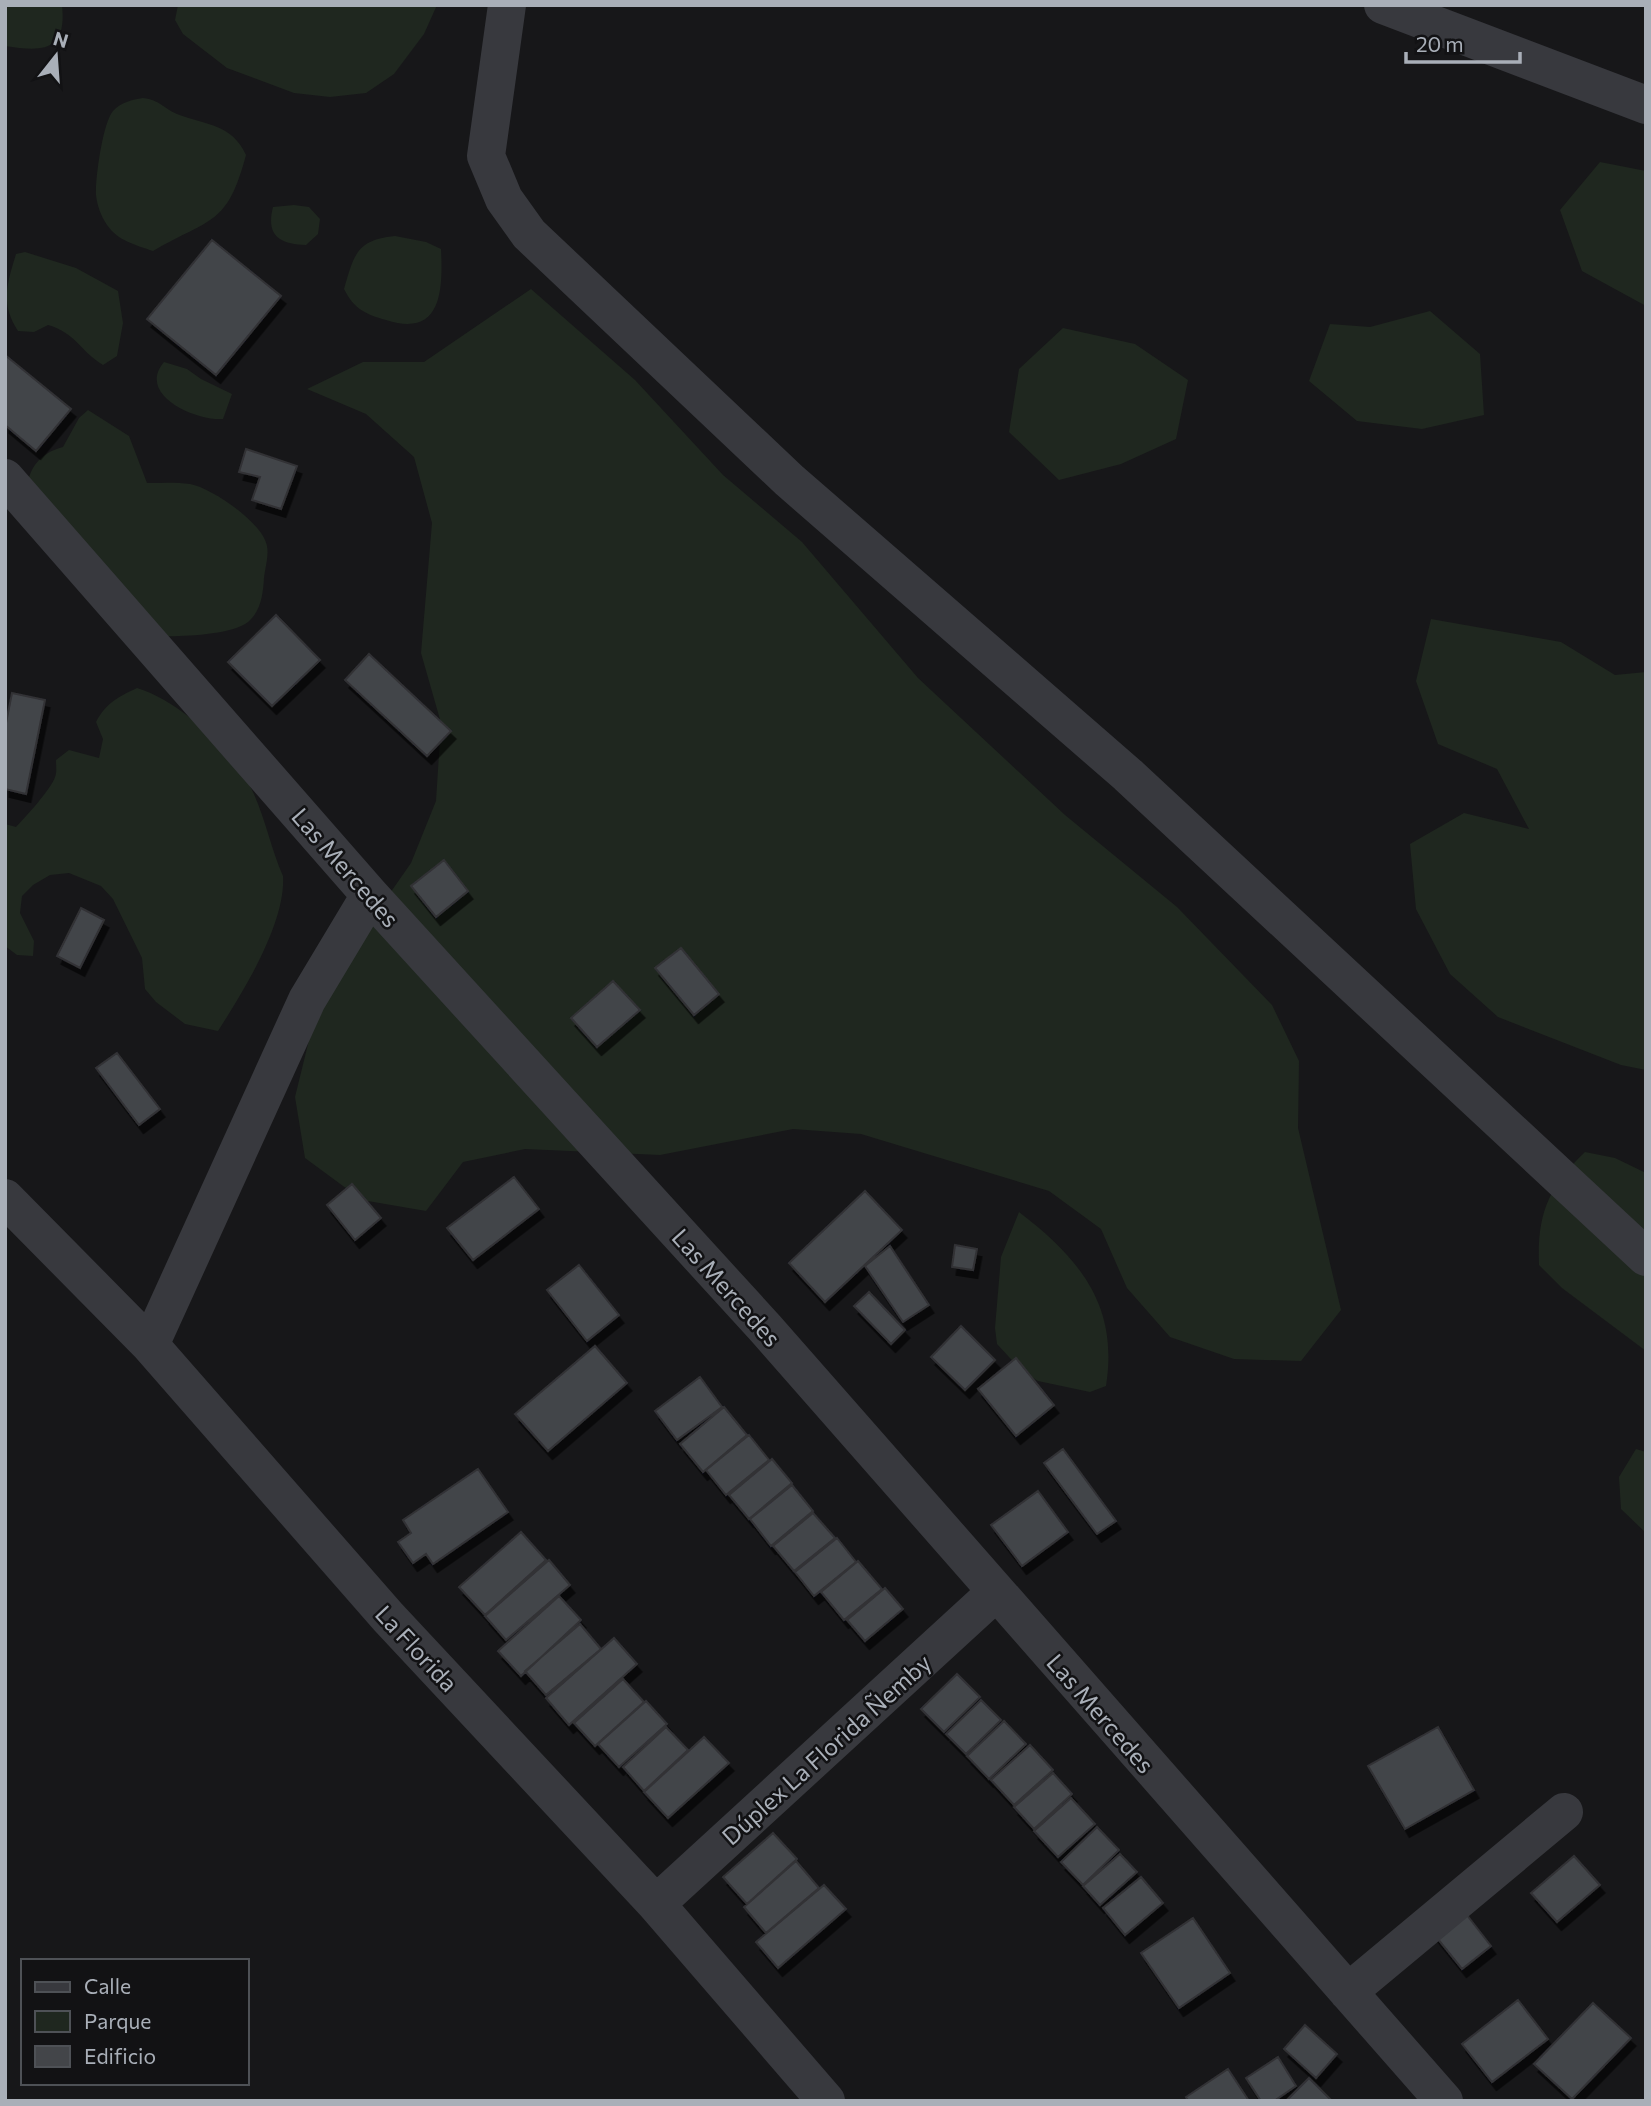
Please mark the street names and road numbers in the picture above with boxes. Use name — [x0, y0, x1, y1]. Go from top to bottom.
street label: Las Mercedes — [286, 801, 406, 933]
street label: Las Mercedes — [667, 1222, 787, 1352]
street label: La Florida — [370, 1599, 464, 1697]
street label: Dúplex La Florida Ñemby — [716, 1647, 936, 1851]
street label: Las Mercedes — [1041, 1647, 1161, 1779]

